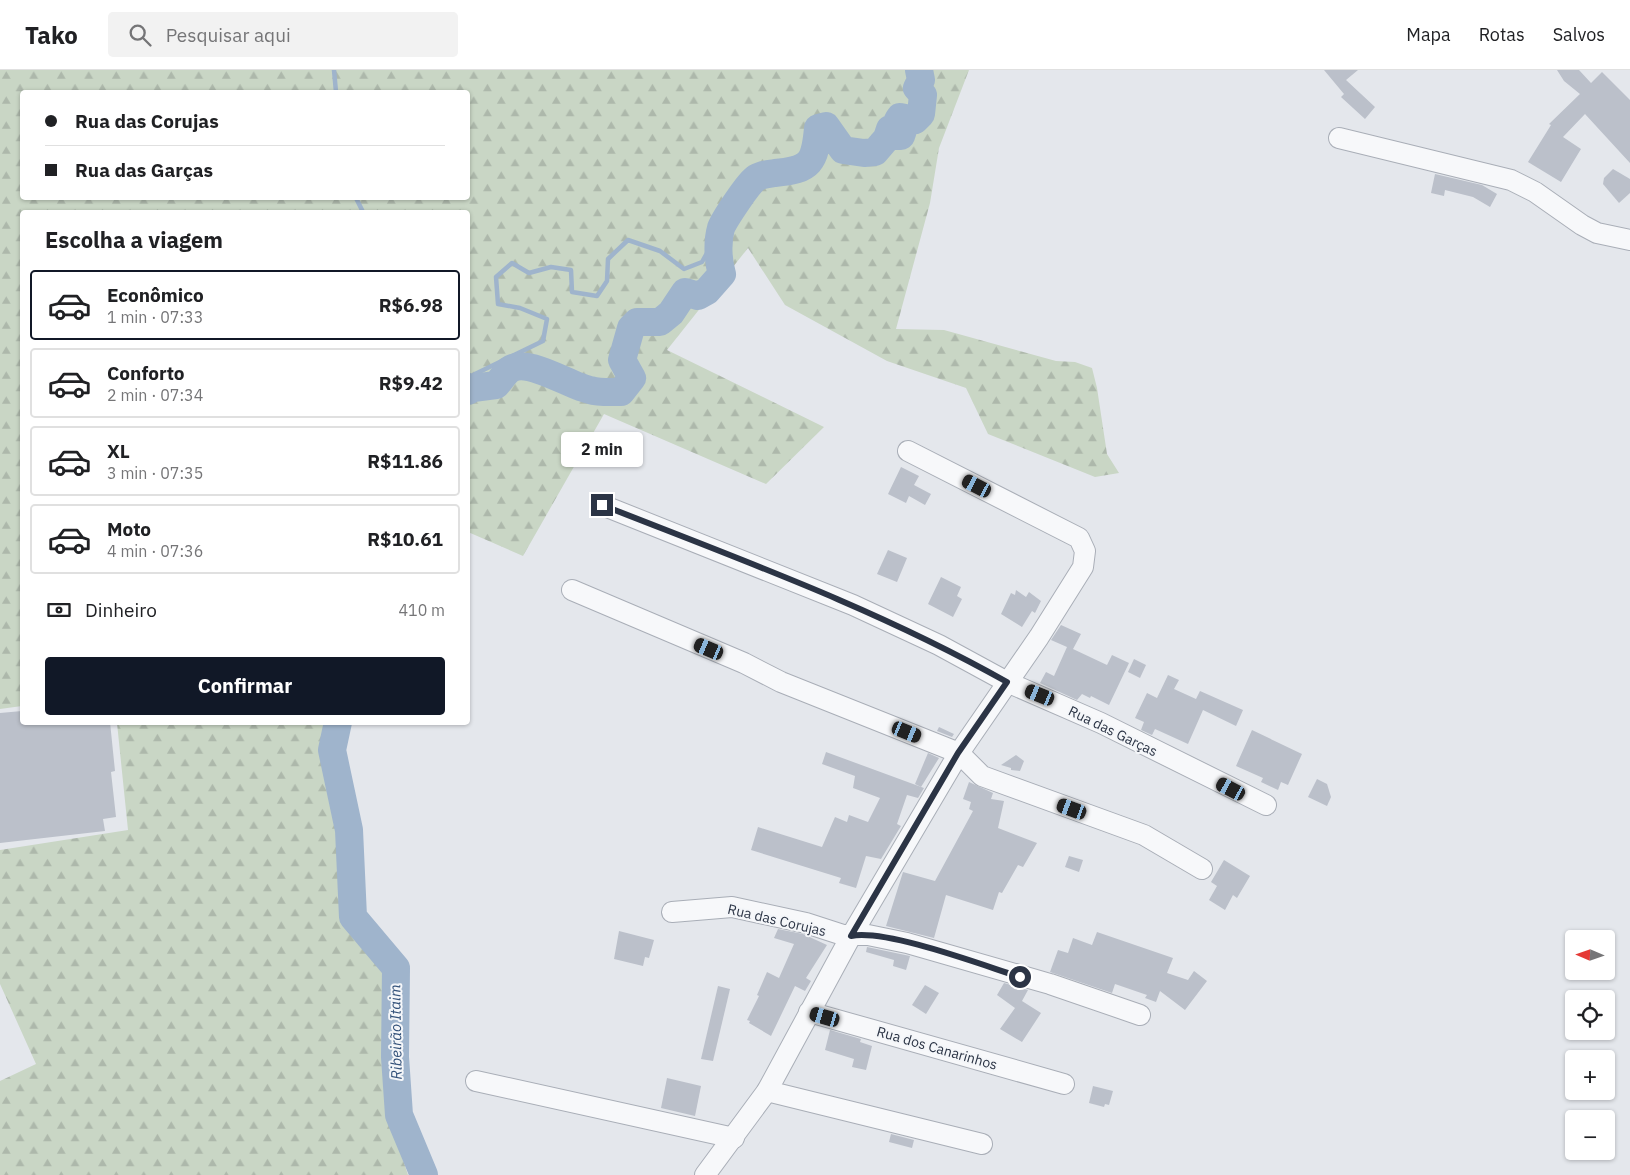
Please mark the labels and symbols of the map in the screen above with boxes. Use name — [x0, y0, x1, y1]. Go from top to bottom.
callout: 2 min — [561, 432, 643, 468]
car — [960, 473, 993, 499]
route end — [591, 494, 613, 516]
car — [692, 636, 725, 662]
car — [1023, 682, 1056, 708]
street label: Rua das Garças — [1065, 702, 1161, 760]
car — [890, 719, 923, 745]
car — [1214, 775, 1247, 803]
car — [1055, 797, 1088, 821]
street label: Rua das Corujas — [726, 900, 828, 940]
north arrow — [1565, 930, 1615, 980]
route start — [1009, 966, 1031, 988]
water label: Ribeirão Itaim — [385, 984, 406, 1080]
car — [808, 1006, 841, 1028]
street label: Rua dos Canarinhos — [875, 1022, 1000, 1074]

